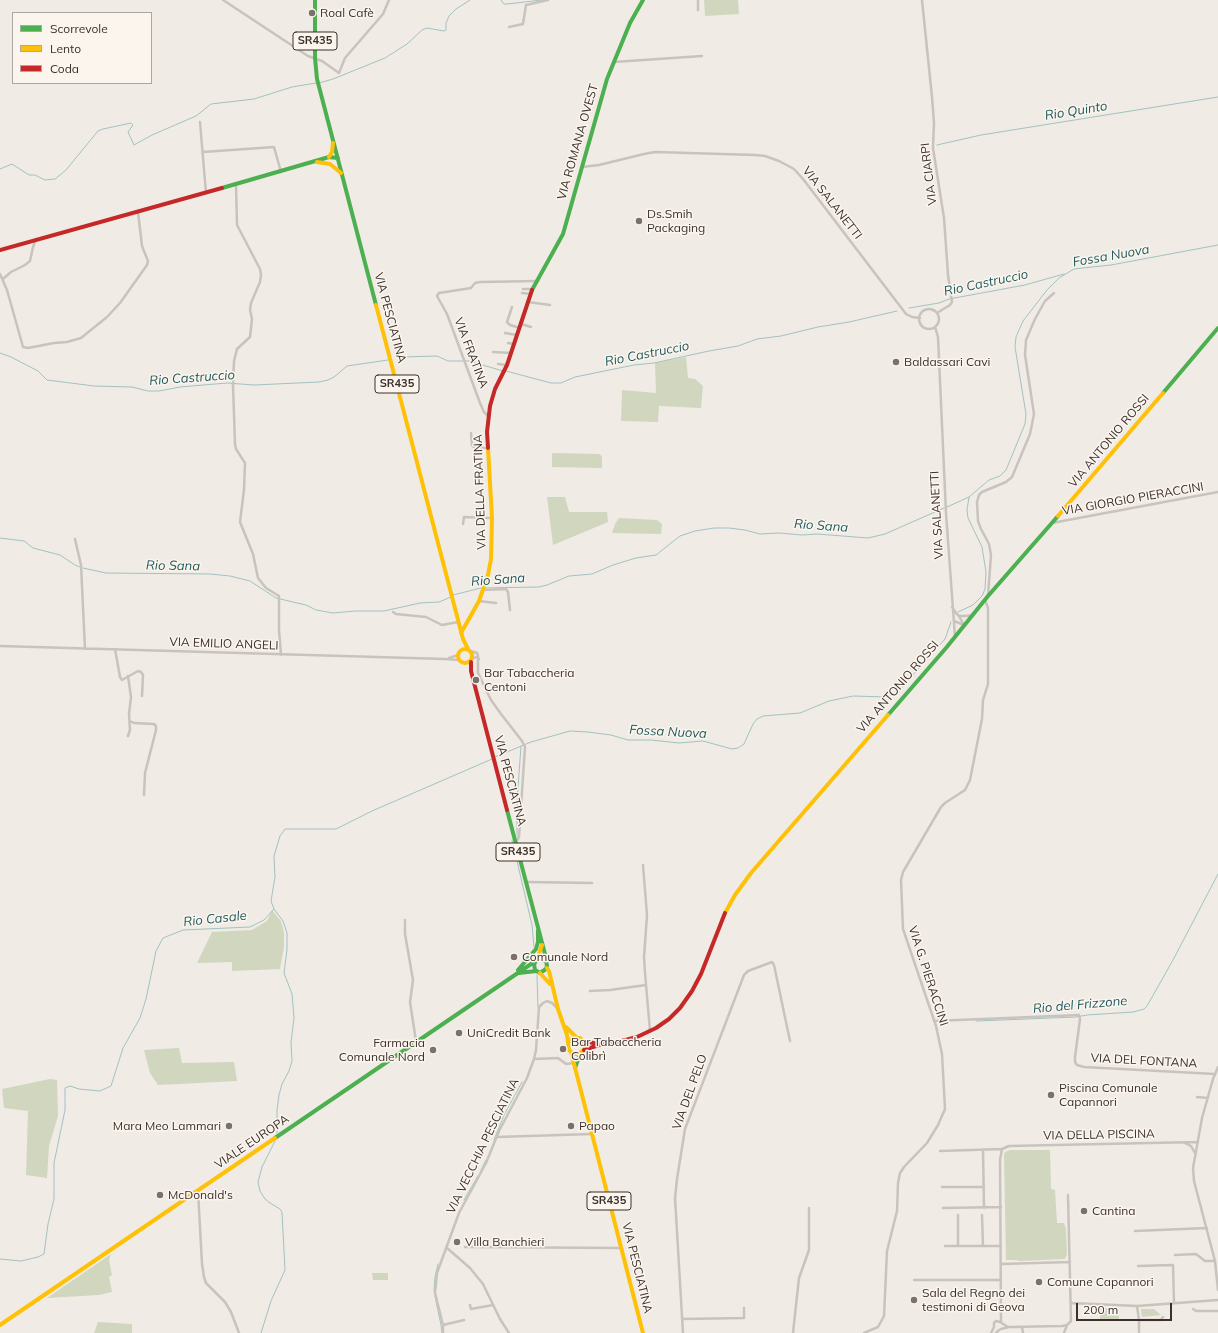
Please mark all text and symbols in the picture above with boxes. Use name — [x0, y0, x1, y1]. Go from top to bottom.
place label: Roal Cafè — [320, 6, 374, 20]
marker: Roal Cafè — [307, 8, 317, 18]
legend — [12, 12, 152, 84]
text: Scorrevole — [50, 21, 108, 36]
road number: SR435 — [293, 32, 337, 50]
text: Lento — [50, 41, 81, 56]
text: Coda — [50, 61, 79, 76]
street label: VIA ROMANA OVEST — [555, 82, 601, 202]
water label: Rio Quinto — [1044, 98, 1108, 124]
street label: VIA CIARPI — [918, 142, 940, 206]
street label: VIA SALANETTI — [799, 164, 865, 242]
place label: Ds.Smih Packaging — [647, 207, 705, 235]
marker: Ds.Smih Packaging — [634, 216, 644, 226]
water label: Fossa Nuova — [1071, 242, 1151, 270]
water label: Rio Castruccio — [942, 266, 1030, 300]
street label: VIA PESCIATINA — [371, 271, 409, 365]
street label: VIA FRATINA — [451, 316, 491, 390]
water label: Rio Castruccio — [603, 338, 691, 370]
place label: Baldassari Cavi — [904, 355, 990, 369]
marker: Baldassari Cavi — [891, 357, 901, 367]
water label: Rio Castruccio — [149, 367, 235, 389]
road number: SR435 — [375, 375, 419, 393]
street label: VIA ANTONIO ROSSI — [1066, 391, 1152, 491]
street label: VIA DELLA FRATINA — [471, 434, 489, 550]
street label: VIA SALANETTI — [927, 470, 947, 560]
street label: VIA GIORGIO PIERACCINI — [1061, 479, 1205, 519]
water label: Rio Sana — [793, 516, 849, 536]
water label: Rio Sana — [146, 558, 200, 574]
water label: Rio Sana — [470, 570, 526, 590]
street label: VIA EMILIO ANGELI — [169, 635, 279, 653]
street label: VIA ANTONIO ROSSI — [854, 638, 942, 736]
place label: Bar Tabaccheria Centoni — [484, 666, 575, 694]
marker: Bar Tabaccheria Centoni — [471, 675, 481, 685]
water label: Fossa Nuova — [629, 722, 707, 742]
street label: VIA PESCIATINA — [491, 734, 529, 828]
road number: SR435 — [496, 843, 540, 861]
water label: Rio Casale — [182, 908, 248, 930]
street label: VIA G. PIERACCINI — [905, 924, 951, 1028]
place label: Comunale Nord — [522, 950, 608, 964]
marker: Comunale Nord — [509, 952, 519, 962]
water label: Rio del Frizzone — [1032, 993, 1128, 1017]
place label: UniCredit Bank — [467, 1026, 551, 1040]
marker: UniCredit Bank — [454, 1028, 464, 1038]
place label: Bar Tabaccheria Colibrì — [571, 1035, 662, 1063]
place label: Farmacia Comunale Nord — [339, 1036, 425, 1064]
marker: Bar Tabaccheria Colibrì — [558, 1044, 568, 1054]
marker: Farmacia Comunale Nord — [428, 1045, 438, 1055]
street label: VIA DEL FONTANA — [1090, 1051, 1198, 1071]
street label: VIA DEL PELO — [670, 1052, 710, 1132]
street label: VIA VECCHIA PESCIATINA — [444, 1076, 522, 1216]
place label: Piscina Comunale Capannori — [1059, 1081, 1157, 1109]
marker: Piscina Comunale Capannori — [1046, 1090, 1056, 1100]
street label: VIALE EUROPA — [212, 1112, 292, 1172]
place label: Mara Meo Lammari — [113, 1119, 221, 1133]
place label: Papao — [579, 1119, 615, 1133]
marker: Mara Meo Lammari — [224, 1121, 234, 1131]
marker: Papao — [566, 1121, 576, 1131]
street label: VIA DELLA PISCINA — [1043, 1127, 1155, 1143]
place label: McDonald's — [168, 1188, 233, 1202]
marker: McDonald's — [155, 1190, 165, 1200]
road number: SR435 — [587, 1192, 631, 1210]
place label: Cantina — [1092, 1204, 1136, 1218]
marker: Cantina — [1079, 1206, 1089, 1216]
street label: VIA PESCIATINA — [619, 1221, 655, 1315]
place label: Villa Banchieri — [465, 1235, 544, 1249]
marker: Villa Banchieri — [452, 1237, 462, 1247]
place label: Comune Capannori — [1047, 1275, 1154, 1289]
marker: Comune Capannori — [1034, 1277, 1044, 1287]
place label: Sala del Regno dei testimoni di Geova — [922, 1286, 1025, 1314]
marker: Sala del Regno dei testimoni di Geova — [909, 1295, 919, 1305]
scale bar — [1078, 1295, 1174, 1321]
text: 200 m — [1083, 1302, 1118, 1317]

